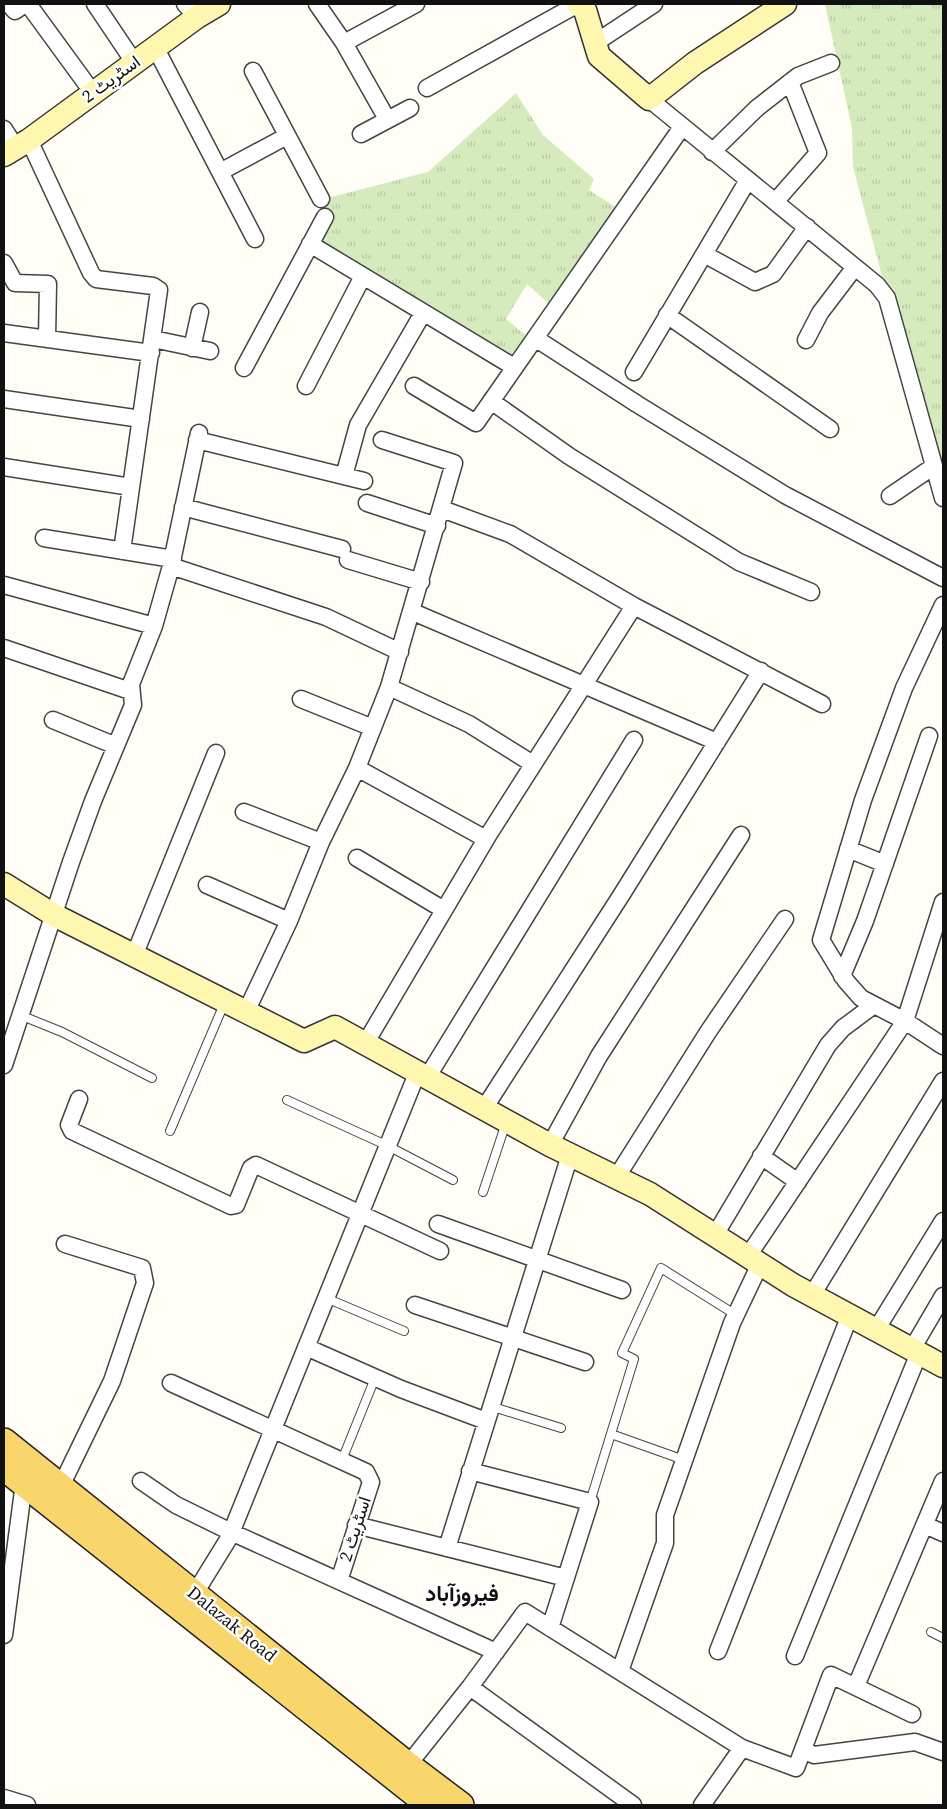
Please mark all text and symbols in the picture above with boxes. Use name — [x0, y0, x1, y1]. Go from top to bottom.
street label: اسٹریٹ 2 — [76, 49, 145, 108]
street label: اسٹریٹ 2 — [332, 1493, 377, 1565]
district label: فیروزآباد — [425, 1578, 499, 1608]
street label: Dalazak Road — [182, 1580, 282, 1667]

